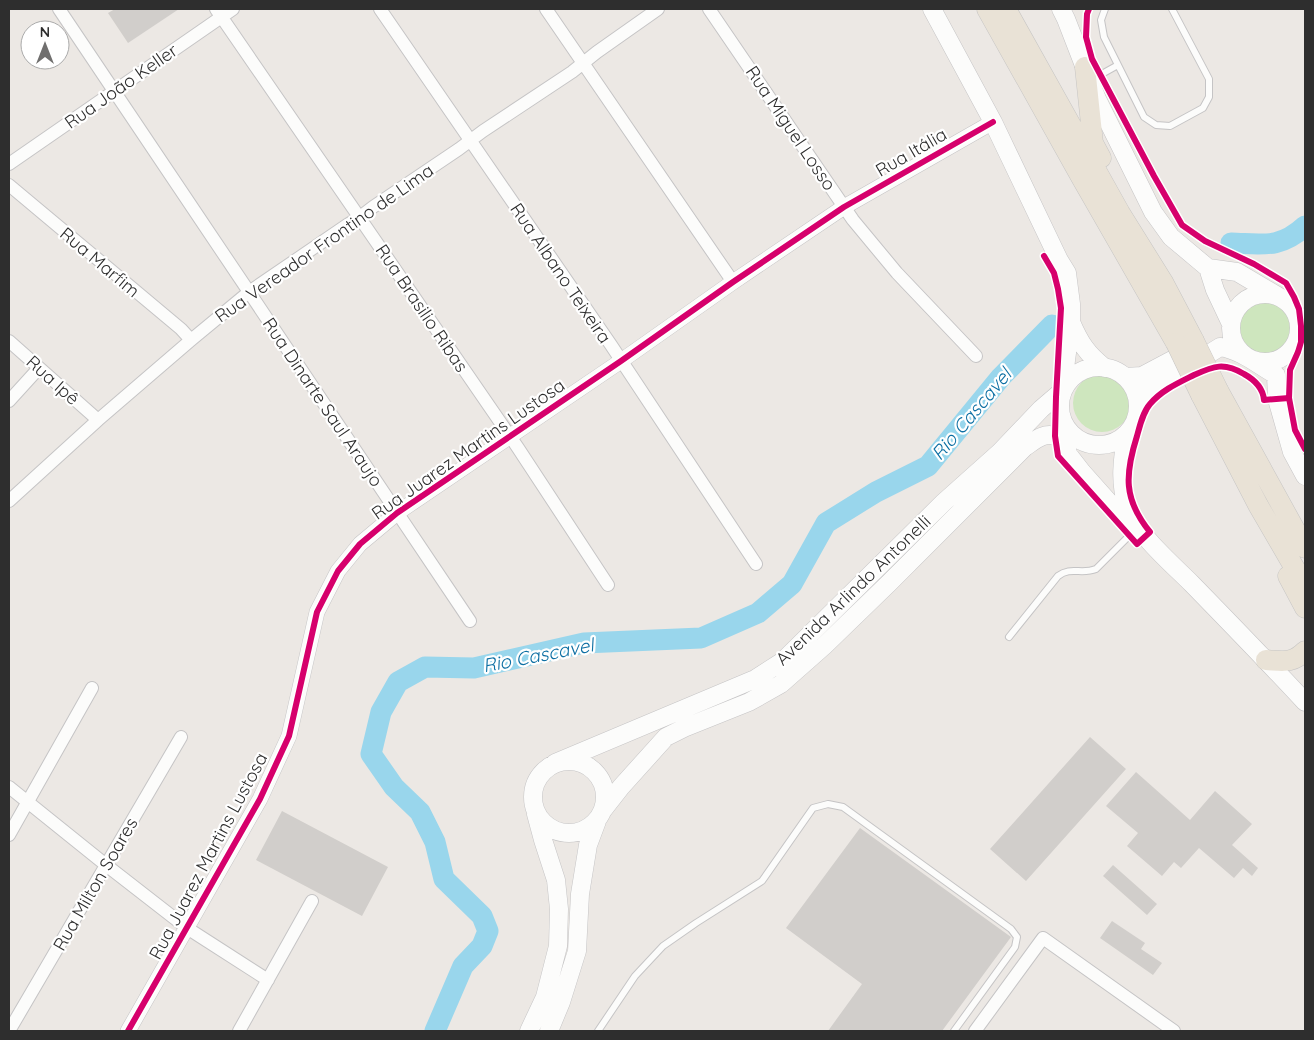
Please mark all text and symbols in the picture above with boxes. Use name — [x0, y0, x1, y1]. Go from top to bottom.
north arrow — [20, 20, 70, 70]
text: N — [40, 23, 50, 41]
street label: Rua João Keller — [60, 38, 182, 134]
street label: Rua Miguel Losso — [741, 61, 841, 195]
street label: Rua Itália — [871, 122, 951, 182]
street label: Rua Vereador Frontino de Lima — [210, 159, 438, 327]
street label: Rua Albano Teixeira — [505, 198, 617, 348]
street label: Rua Marfim — [55, 222, 145, 302]
street label: Rua Brasilio Ribas — [371, 240, 473, 376]
street label: Rua Dinarte Saul Araujo — [258, 313, 388, 491]
street label: Rua Ipê — [22, 350, 84, 410]
water label: Rio Cascavel — [926, 361, 1018, 465]
street label: Rua Juarez Martins Lustosa — [367, 373, 569, 525]
street label: Avenida Arlindo Antonelli — [771, 510, 935, 670]
water label: Rio Cascavel — [481, 632, 598, 678]
street label: Rua Juarez Martins Lustosa — [144, 749, 272, 963]
street label: Rua Milton Soares — [48, 813, 142, 955]

